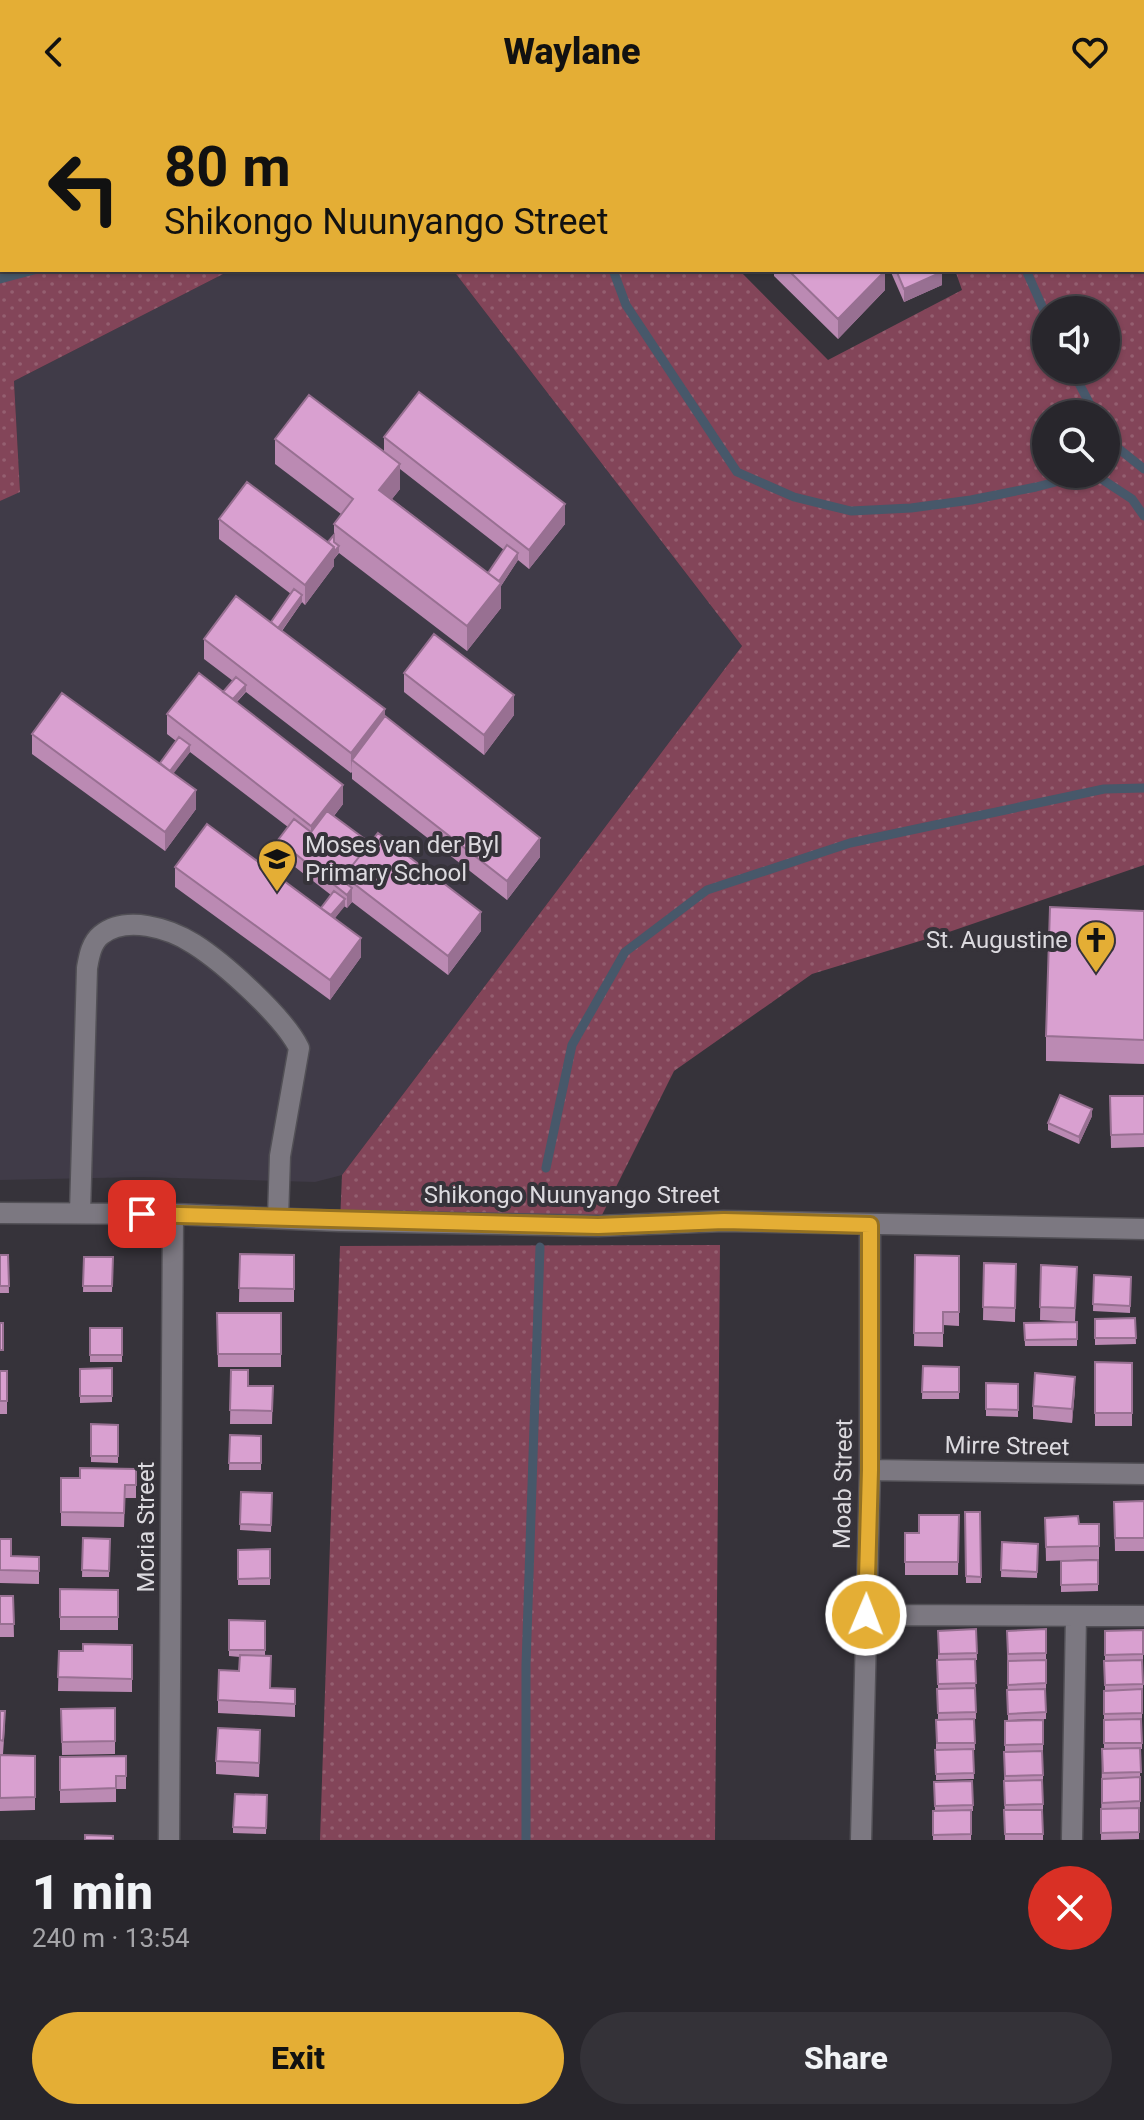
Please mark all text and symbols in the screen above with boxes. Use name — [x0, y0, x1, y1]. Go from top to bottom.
icon: back — [32, 30, 76, 74]
icon: heart — [1068, 30, 1112, 74]
text: Waylane — [504, 31, 640, 73]
text: 80 m — [164, 134, 291, 200]
icon: left — [32, 136, 136, 240]
text: Shikongo Nuunyango Street — [164, 201, 608, 243]
map controls — [1032, 296, 1120, 488]
button: sound — [1032, 296, 1120, 384]
button: search — [1032, 400, 1120, 488]
place label: Moses van der Byl Primary School — [305, 831, 499, 887]
school or university icon: Moses van der Byl Primary School — [256, 838, 298, 893]
church icon: St. Augustine — [1075, 919, 1117, 974]
place label: St. Augustine — [926, 926, 1068, 954]
pin — [108, 1180, 176, 1248]
street label: Shikongo Nuunyango Street — [424, 1181, 720, 1209]
icon: arrive — [120, 1192, 164, 1236]
street label: Moab Street — [828, 1418, 858, 1549]
street label: Mirre Street — [944, 1431, 1070, 1461]
street label: Moria Street — [132, 1461, 160, 1592]
position arrow — [824, 1573, 908, 1657]
text: 1 min — [32, 1864, 153, 1921]
button: close — [1028, 1866, 1112, 1950]
text: 240 m · 13:54 — [32, 1923, 190, 1953]
button: Exit — [32, 2012, 564, 2104]
button: Share — [580, 2012, 1112, 2104]

